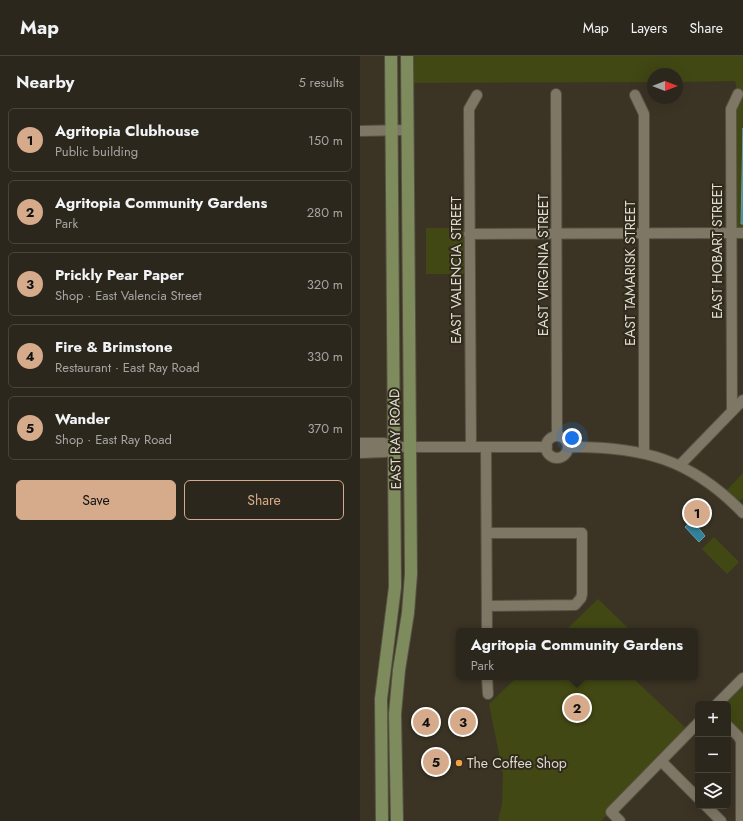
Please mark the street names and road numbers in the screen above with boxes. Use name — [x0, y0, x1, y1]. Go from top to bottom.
street label: EAST HOBART STREET — [707, 183, 727, 319]
street label: EAST VIRGINIA STREET — [533, 194, 553, 336]
street label: EAST VALENCIA STREET — [446, 196, 466, 344]
street label: EAST TAMARISK STREET — [620, 200, 640, 346]
street label: EAST RAY ROAD — [384, 388, 406, 490]

